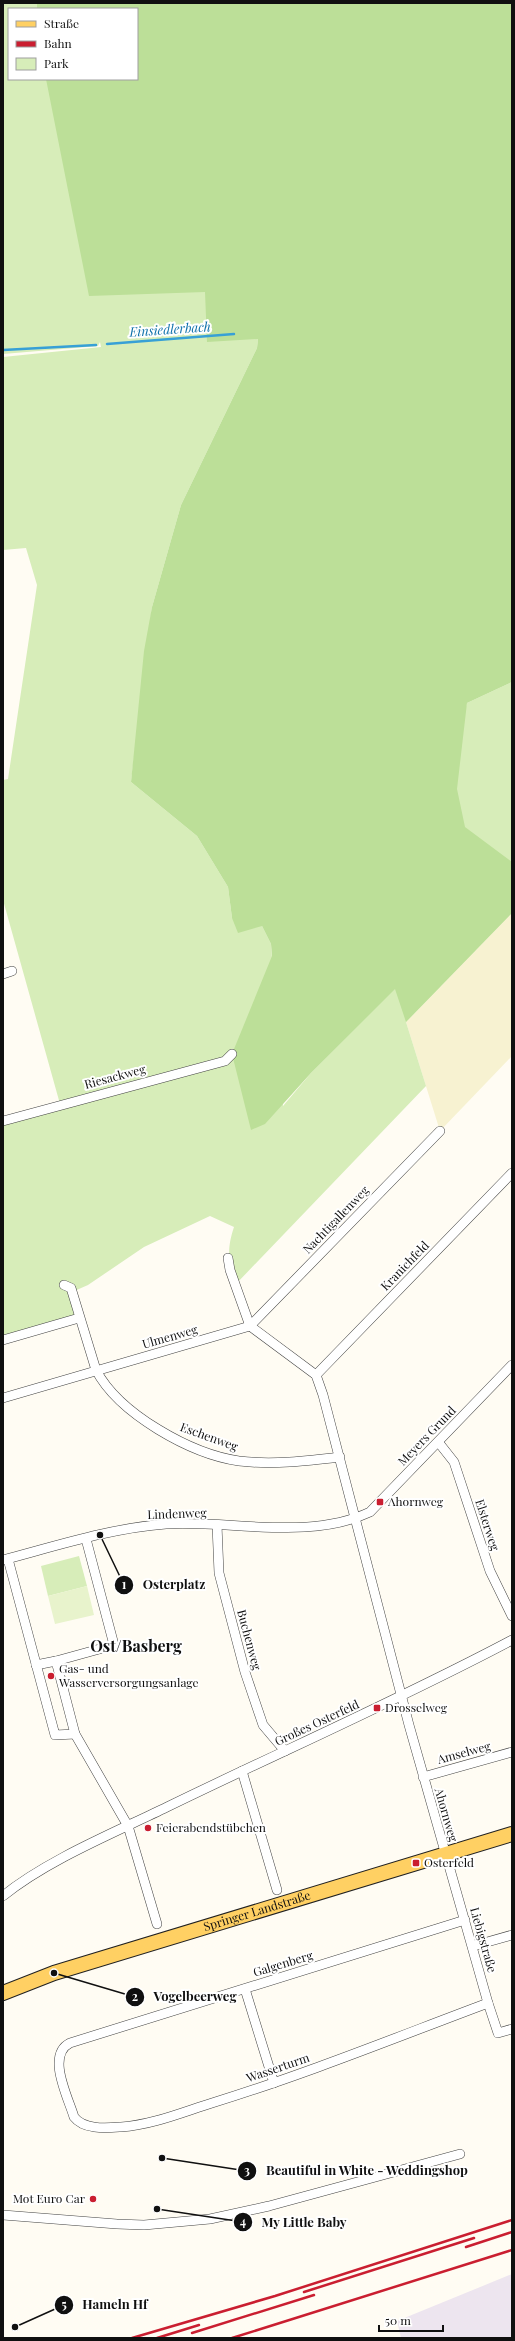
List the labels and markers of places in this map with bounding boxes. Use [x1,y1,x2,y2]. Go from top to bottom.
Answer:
place label: Ahornweg [387,1493,444,1509]
marker: Ahornweg [375,1497,385,1507]
callout: Osterplatz [114,1572,213,1597]
place label: Gas- und Wasserversorgungsanlage [58,1660,199,1690]
marker: Gas- und Wasserversorgungsanlage [46,1671,56,1681]
place label: Drosselweg [385,1699,448,1715]
marker: Drosselweg [372,1703,382,1713]
place label: Feierabendstübchen [156,1819,266,1835]
marker: Feierabendstübchen [143,1823,153,1833]
place label: Osterfeld [424,1854,474,1870]
marker: Osterfeld [411,1858,421,1868]
callout: Vogelbeerweg [125,1984,245,2009]
callout: Beautiful in White - Weddingshop [237,2158,476,2183]
place label: Mot Euro Car [13,2190,86,2206]
marker: Mot Euro Car [88,2194,98,2204]
callout: My Little Baby [233,2210,355,2235]
callout: Hameln Hf [54,2292,156,2317]

